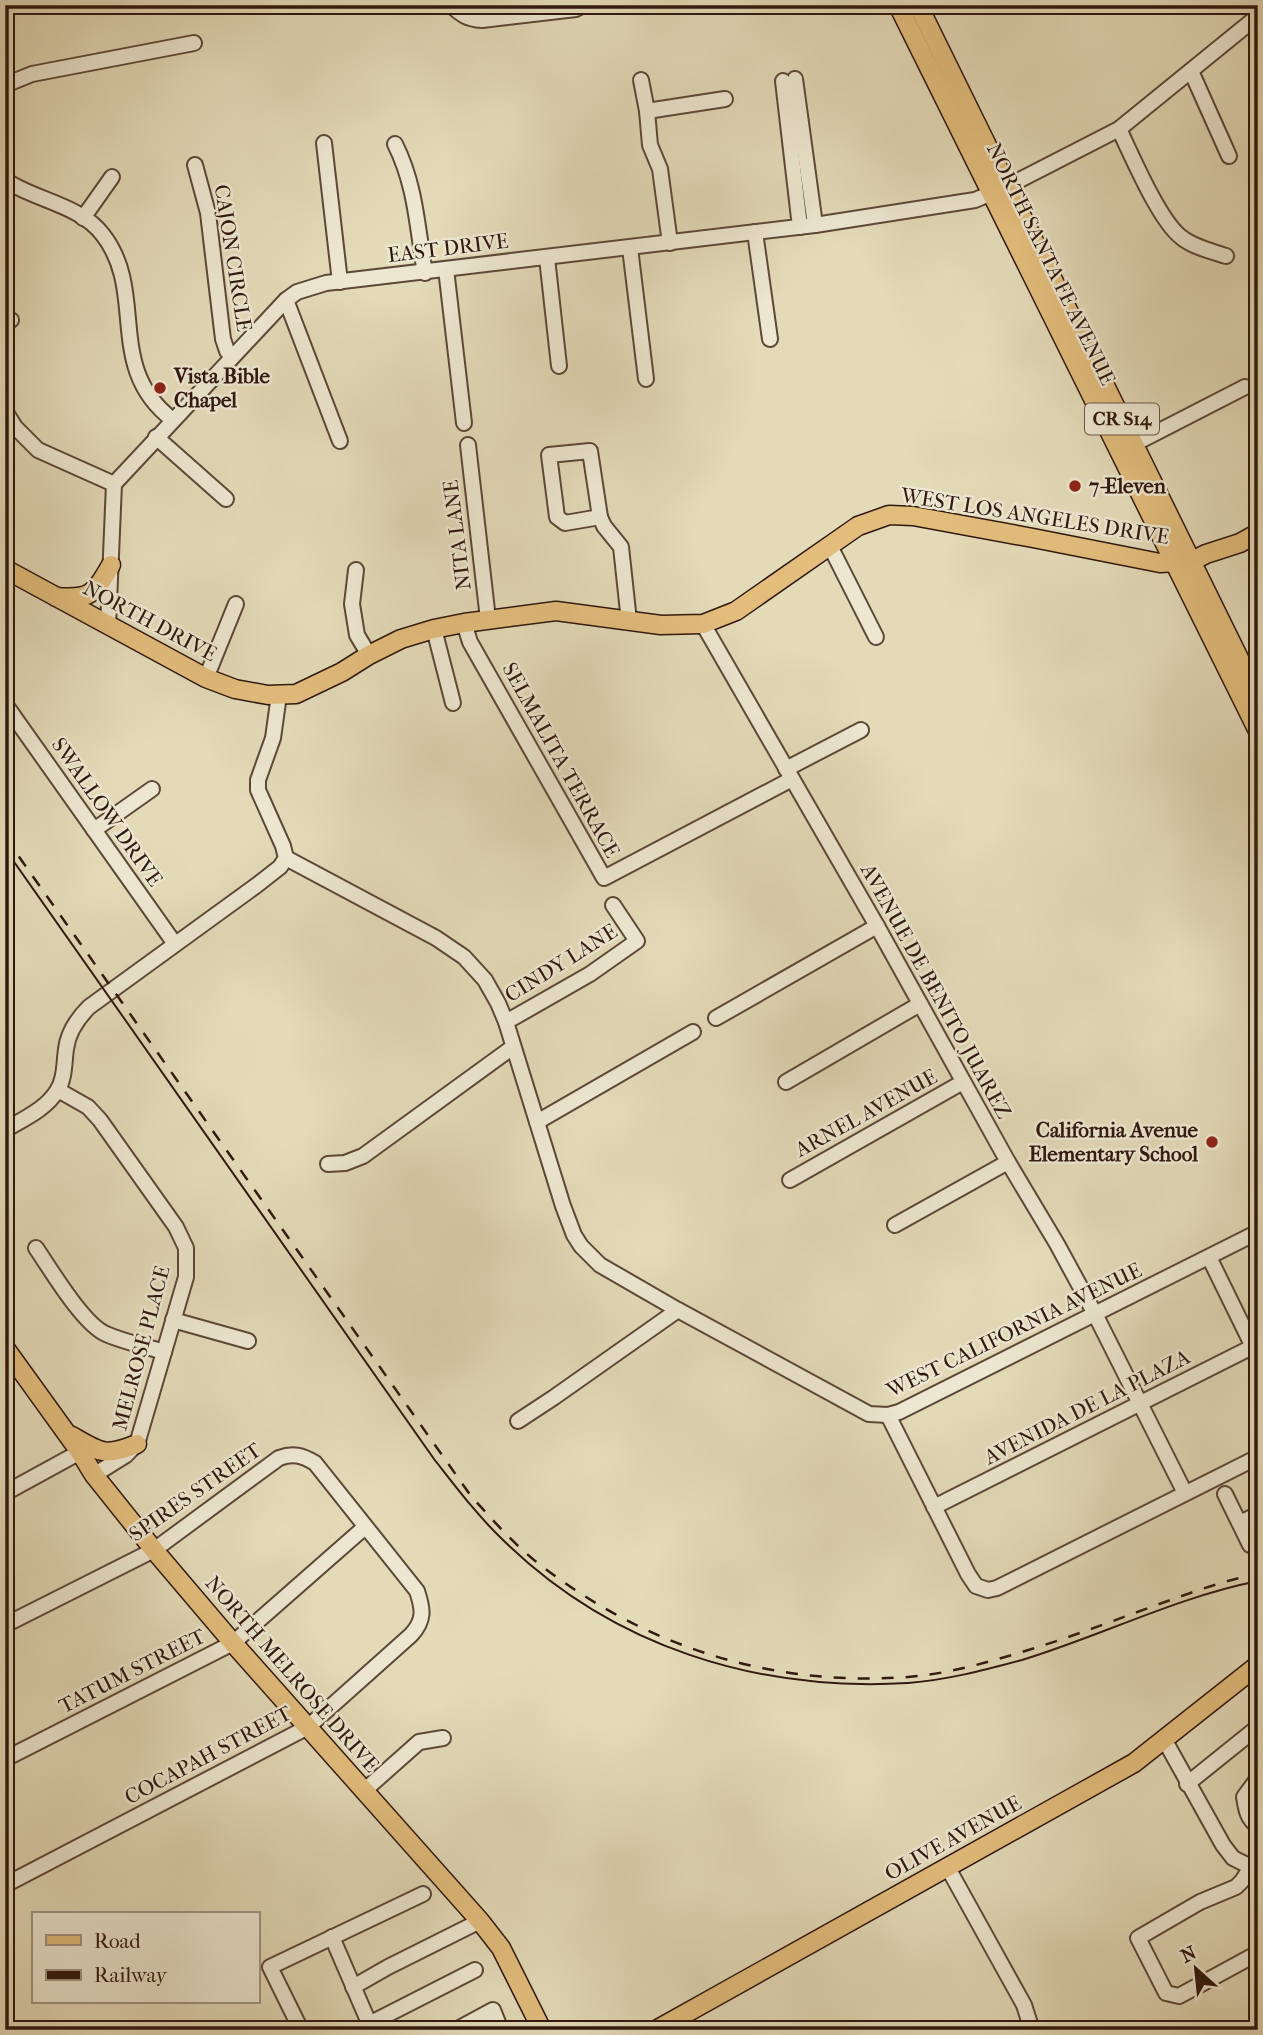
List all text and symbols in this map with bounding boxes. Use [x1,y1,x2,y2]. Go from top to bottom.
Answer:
street label: NORTH SANTA FE AVENUE [982,139,1120,389]
street label: CAJON CIRCLE [210,183,256,333]
street label: EAST DRIVE [386,229,510,267]
place label: Vista Bible Chapel [173,364,270,412]
marker: Vista Bible Chapel [152,380,168,396]
road number: CR S14 [1085,404,1159,434]
place label: 7-Eleven [1088,474,1167,498]
street label: NITA LANE [438,478,476,592]
marker: 7-Eleven [1067,478,1083,494]
street label: WEST LOS ANGELES DRIVE [898,483,1171,549]
street label: NORTH DRIVE [79,576,221,666]
street label: SELMALITA TERRACE [497,658,625,862]
street label: SWALLOW DRIVE [47,733,167,891]
street label: AVENUE DE BENITO JUAREZ [855,859,1016,1122]
street label: CINDY LANE [500,919,622,1007]
street label: ARNEL AVENUE [790,1064,941,1162]
place label: California Avenue Elementary School [1029,1118,1199,1166]
marker: California Avenue Elementary School [1204,1134,1220,1150]
street label: WEST CALIFORNIA AVENUE [882,1258,1146,1403]
street label: MELROSE PLACE [107,1263,175,1433]
street label: AVENIDA DE LA PLAZA [979,1344,1194,1470]
street label: SPIRES STREET [125,1437,266,1546]
street label: NORTH MELROSE DRIVE [200,1571,384,1777]
street label: TATUM STREET [55,1623,210,1718]
street label: COCAPAH STREET [121,1701,296,1809]
street label: OLIVE AVENUE [881,1791,1026,1885]
legend [32,1912,259,2004]
text: Road [94,1929,141,1953]
north arrow [1162,1934,1232,2004]
text: N [1177,1941,1201,1968]
text: Railway [94,1963,168,1987]

